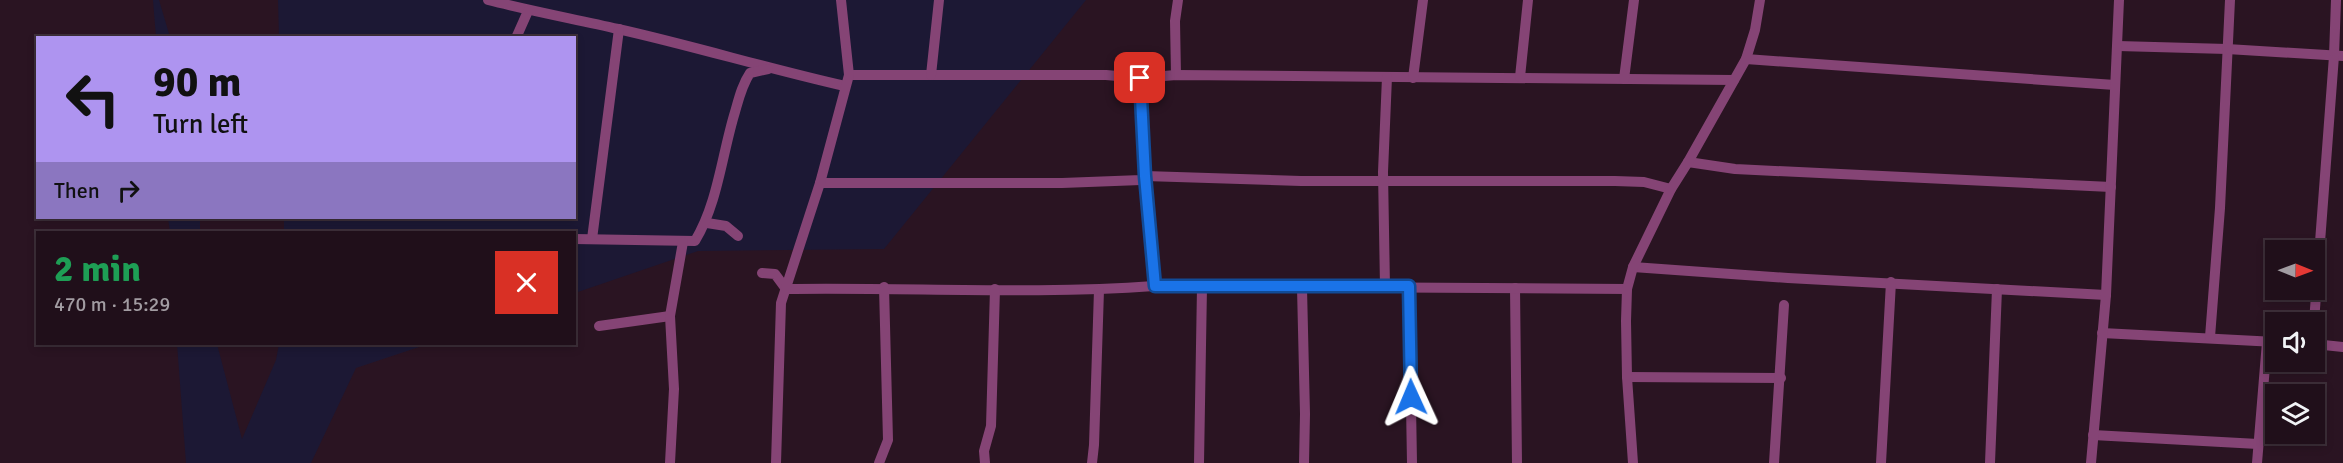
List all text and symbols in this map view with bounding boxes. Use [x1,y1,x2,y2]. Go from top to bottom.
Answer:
pin [1114,52,1165,103]
text: 90 m [153,57,242,108]
icon: left [54,60,132,138]
icon: arrive [1123,61,1156,94]
text: Turn left [153,108,248,141]
icon: right [112,174,145,207]
text: Then [54,177,100,204]
north arrow [2265,240,2325,300]
map controls [2265,240,2325,444]
text: 2 min [54,247,141,292]
button: close [495,251,558,314]
text: 470 m · 15:29 [54,292,170,317]
button: sound [2265,312,2325,372]
position arrow [1379,365,1443,429]
button: layers [2265,384,2325,444]

